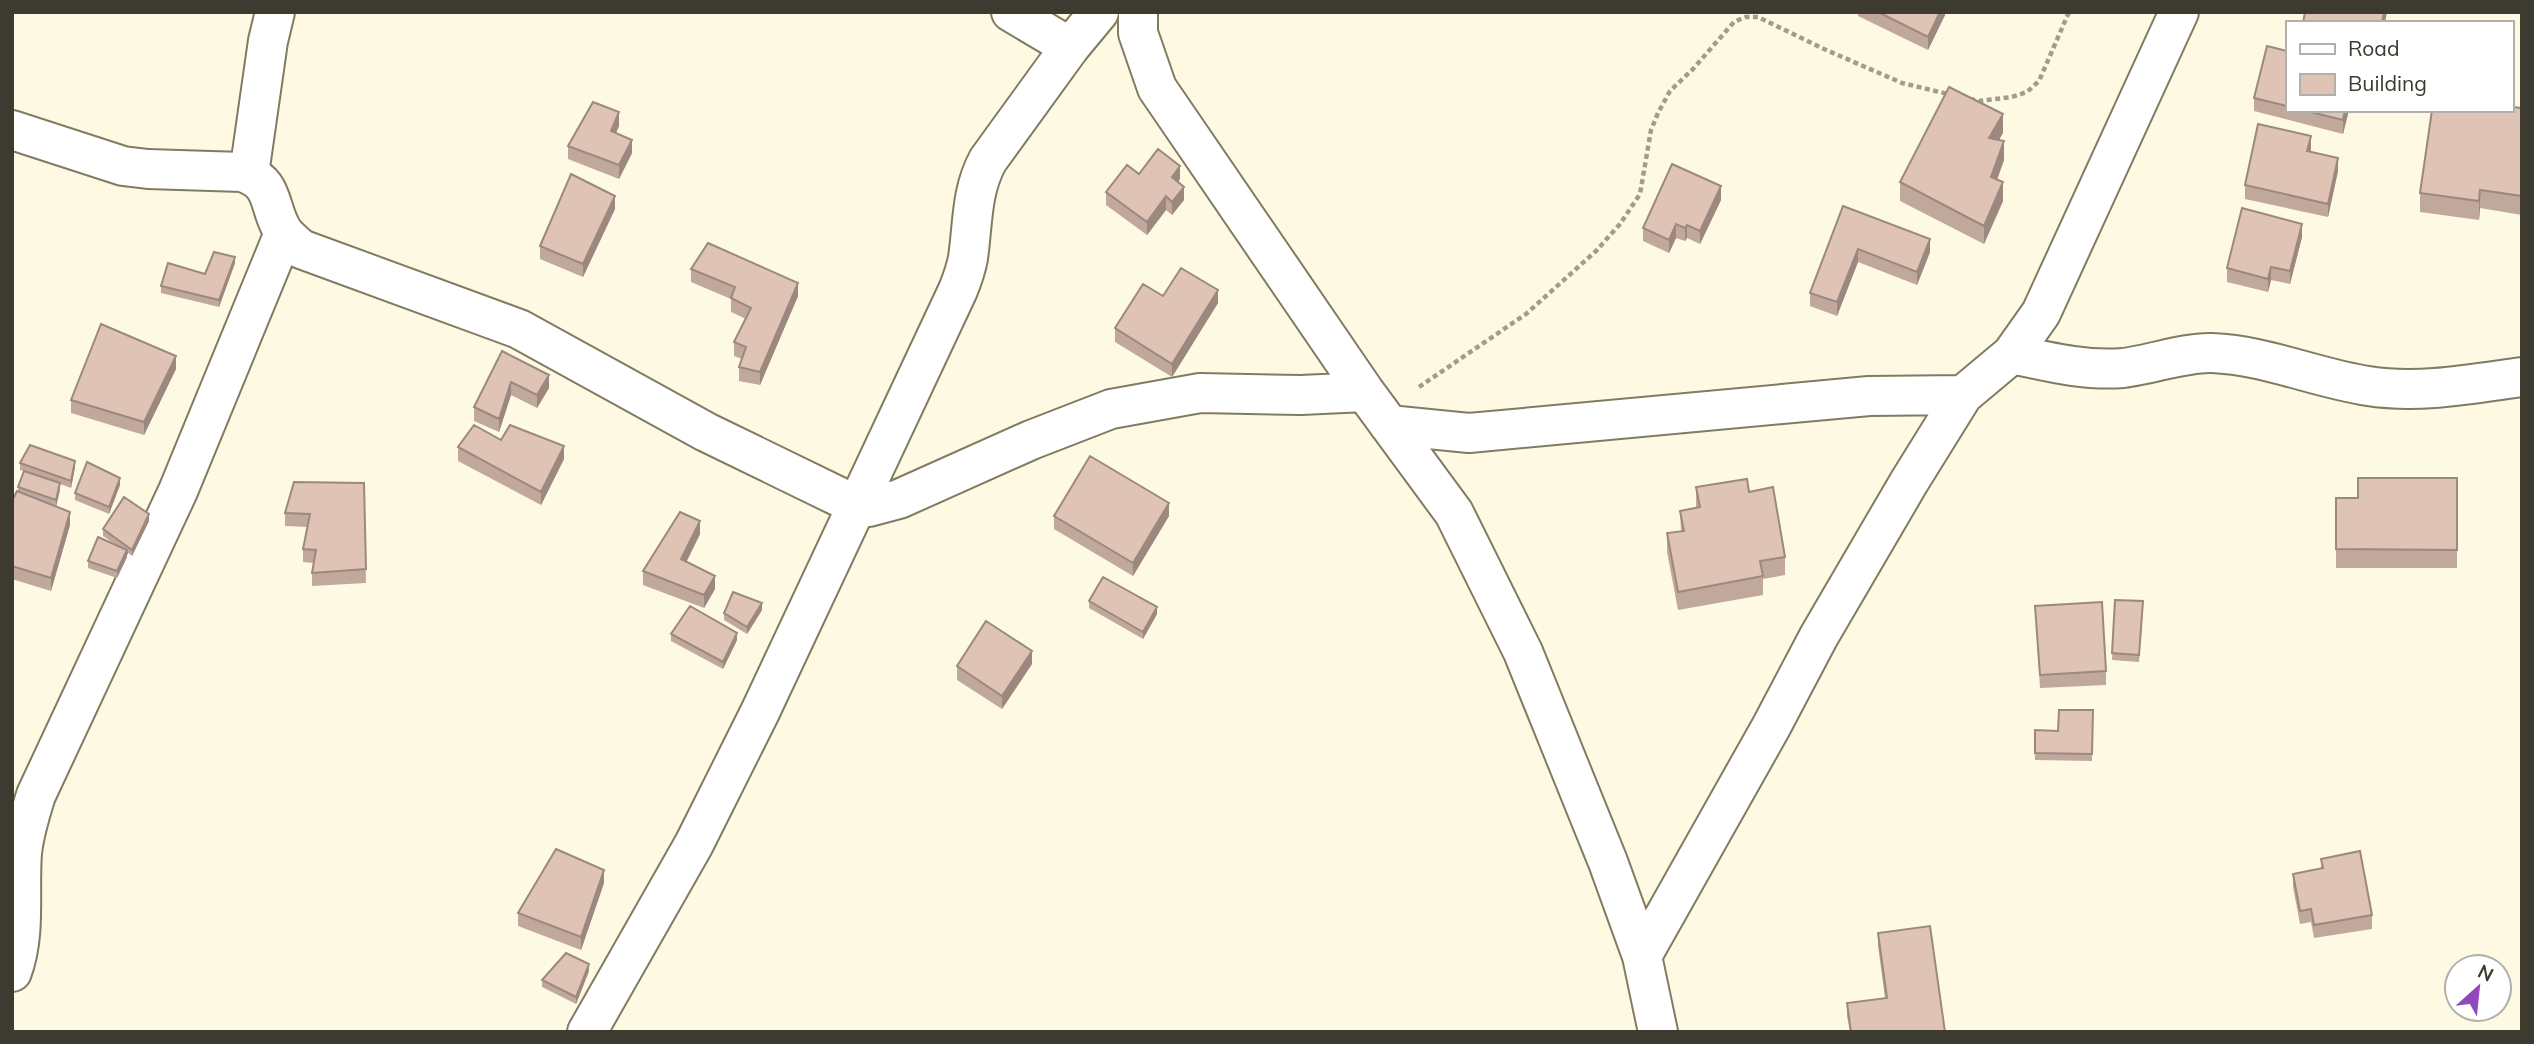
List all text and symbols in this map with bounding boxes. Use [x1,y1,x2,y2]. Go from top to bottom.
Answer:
legend [2286,21,2513,112]
text: Road [2348,35,2399,61]
text: Building [2348,70,2427,96]
north arrow [2443,953,2513,1023]
text: N [2474,959,2498,987]

